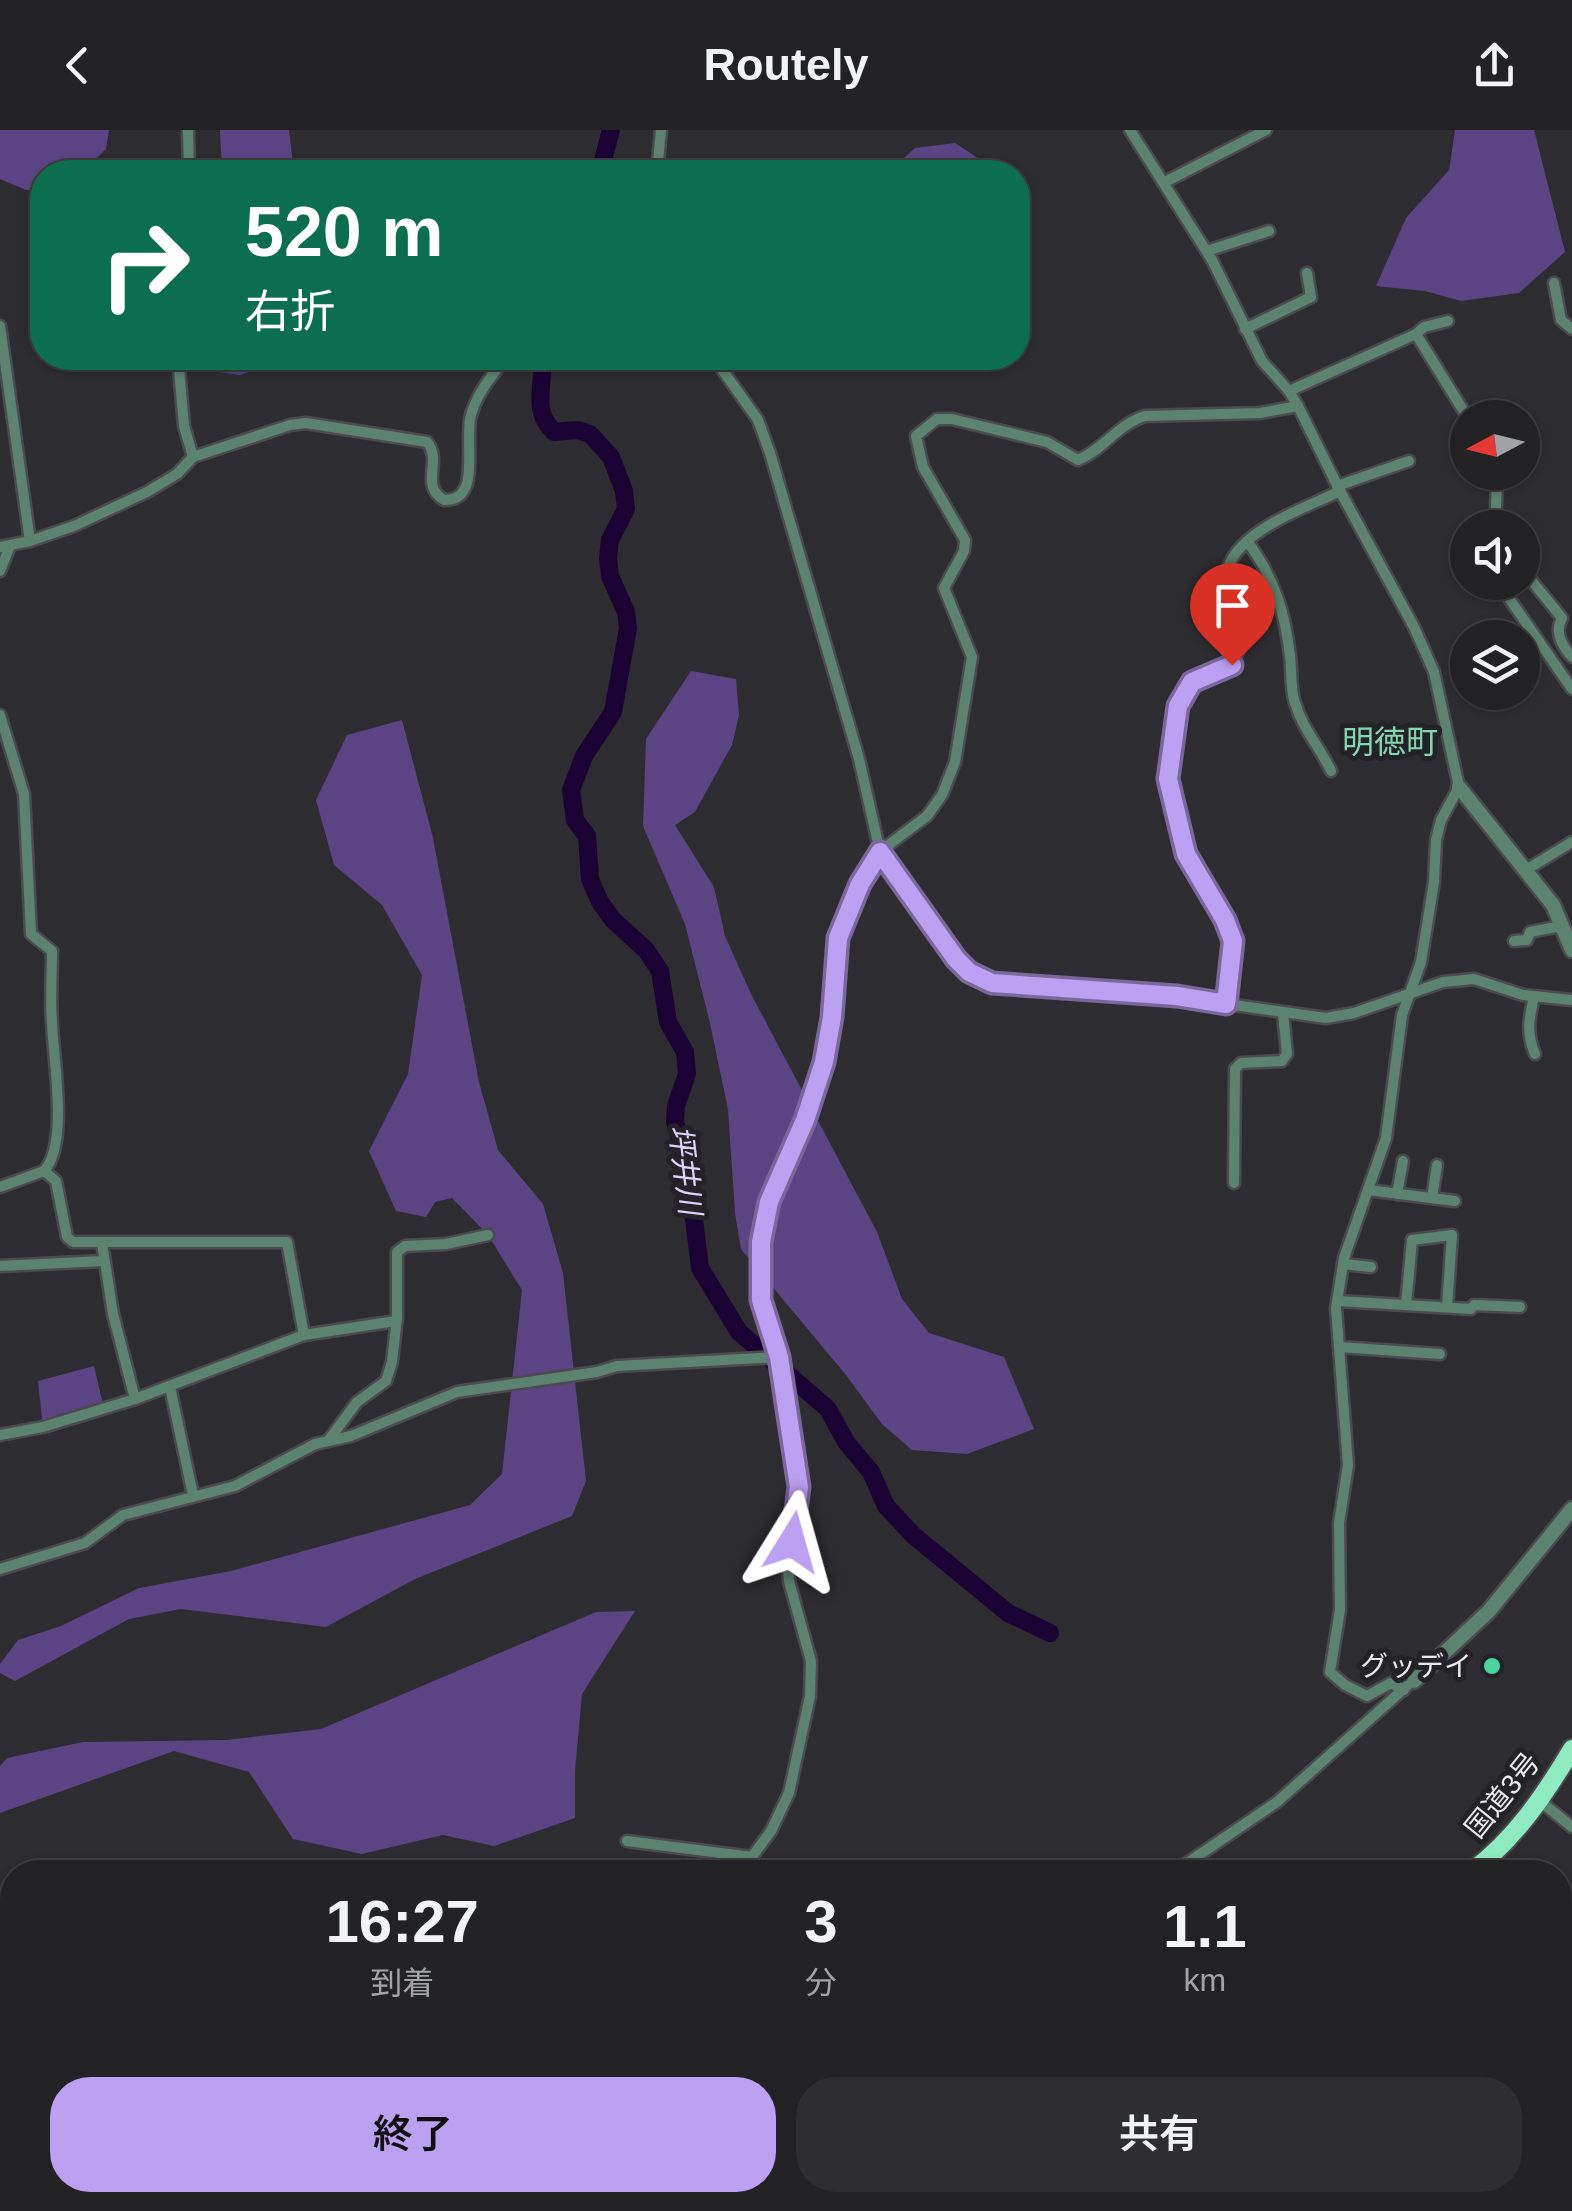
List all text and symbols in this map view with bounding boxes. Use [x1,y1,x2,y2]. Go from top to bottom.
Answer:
icon: back [50,38,105,93]
icon: share [1467,38,1522,93]
text: Routely [703,39,869,90]
text: 520 m [245,193,443,271]
icon: right [80,200,210,330]
text: 右折 [245,286,335,337]
north arrow [1450,400,1540,490]
map controls [1450,400,1540,710]
button: sound [1450,510,1540,600]
pin [1190,563,1275,666]
icon: arrive [1205,578,1260,633]
button: layers [1450,620,1540,710]
district label: 明徳町 [1342,724,1438,760]
water label: 坪井川 [664,1123,708,1220]
position arrow [740,1490,844,1594]
place label: グッデイ [1360,1651,1472,1682]
marker: グッデイ [1481,1655,1503,1677]
street label: 国道3号 [1459,1747,1546,1844]
text: 16:27 [325,1888,479,1955]
text: 3 [804,1888,838,1955]
text: 1.1 [1163,1893,1247,1960]
text: km [1183,1962,1226,1998]
text: 到着 [370,1965,434,2001]
text: 分 [805,1965,837,2001]
button: 終了 [50,2077,776,2192]
button: 共有 [796,2077,1522,2192]

